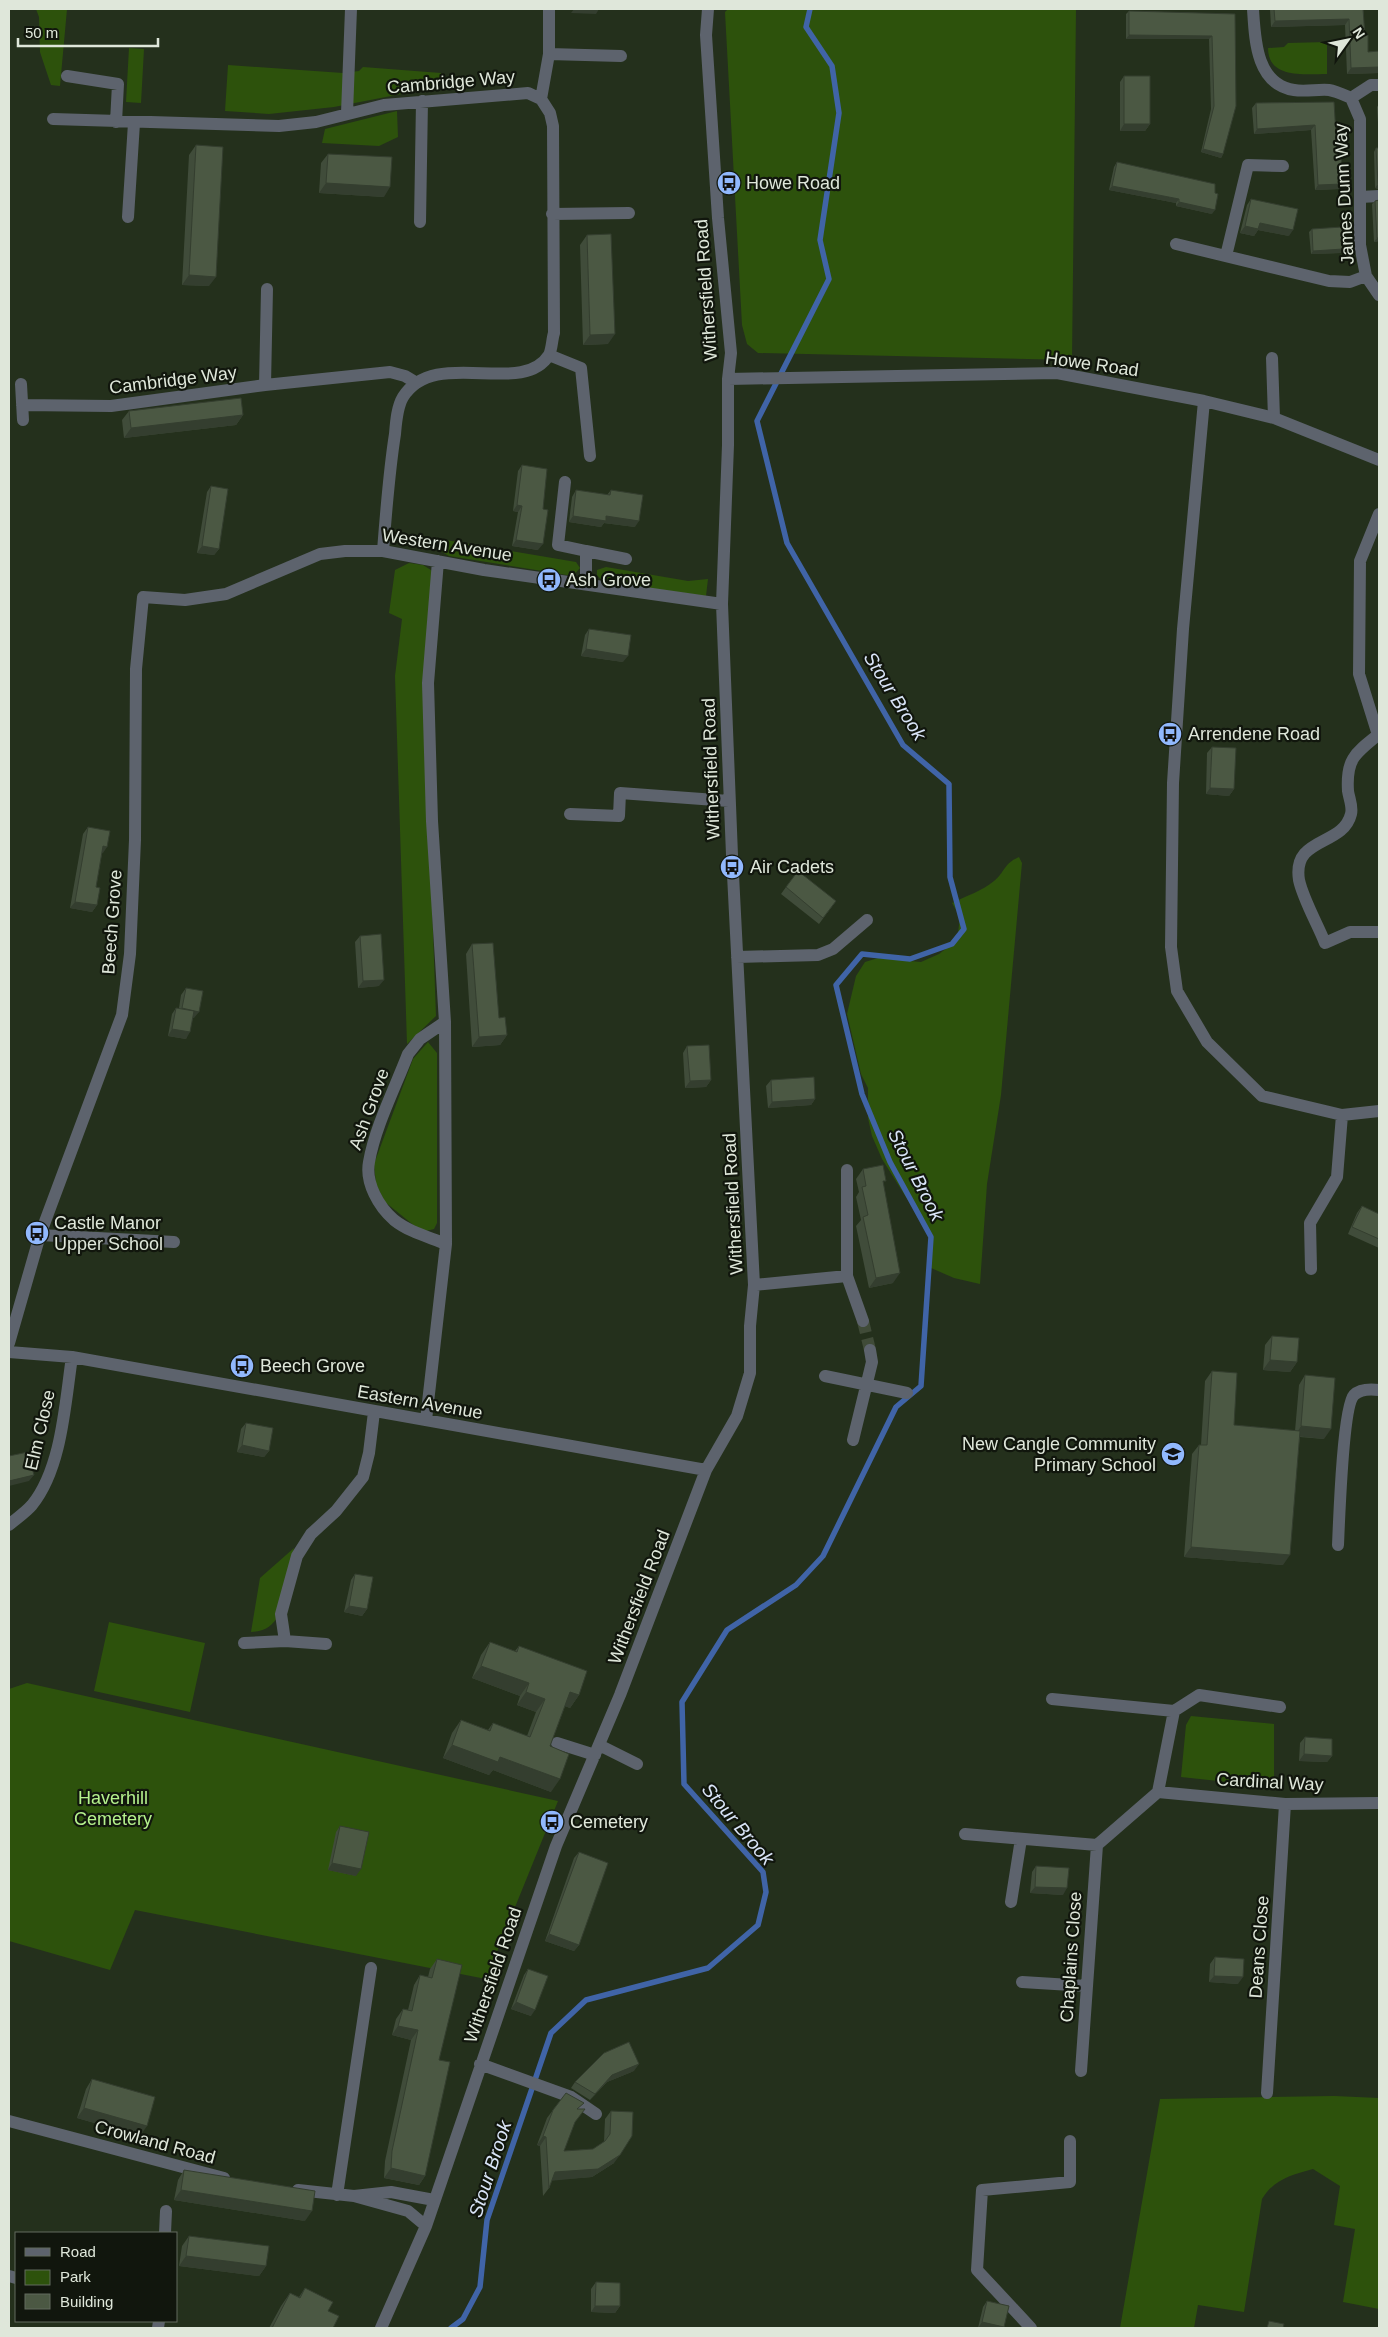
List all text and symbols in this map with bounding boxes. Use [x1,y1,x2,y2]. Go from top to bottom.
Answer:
scale bar [18,15,158,47]
north arrow [1323,15,1373,65]
text: 50 m [25,24,58,41]
text: N [1349,24,1368,42]
street label: Cambridge Way [386,66,516,98]
street label: James Dunn Way [1330,123,1358,265]
bus stop icon: Howe Road [716,170,742,196]
place label: Howe Road [746,173,840,193]
street label: Withersfield Road [691,218,721,362]
street label: Howe Road [1044,348,1140,380]
street label: Cambridge Way [108,362,238,398]
street label: Western Avenue [381,525,513,565]
bus stop icon: Ash Grove [536,567,562,593]
place label: Ash Grove [566,570,651,590]
water label: Stour Brook [860,648,931,745]
street label: Withersfield Road [699,698,723,840]
bus stop icon: Arrendene Road [1157,721,1183,747]
place label: Arrendene Road [1188,724,1320,744]
bus stop icon: Air Cadets [719,854,745,880]
place label: Air Cadets [750,857,834,877]
street label: Beech Grove [98,869,126,975]
street label: Ash Grove [345,1066,393,1152]
water label: Stour Brook [884,1126,949,1226]
street label: Withersfield Road [719,1133,747,1275]
place label: Castle Manor Upper School [54,1213,163,1254]
bus stop icon: Castle Manor Upper School [24,1220,50,1246]
bus stop icon: Beech Grove [229,1353,255,1379]
place label: Beech Grove [260,1356,365,1376]
street label: Eastern Avenue [356,1381,484,1423]
street label: Elm Close [21,1388,59,1472]
place label: New Cangle Community Primary School [962,1434,1156,1475]
school or university icon: New Cangle Community Primary School [1160,1441,1186,1467]
street label: Withersfield Road [604,1527,674,1667]
street label: Cardinal Way [1216,1769,1324,1795]
water label: Stour Brook [698,1779,779,1870]
park label: Haverhill Cemetery [74,1788,152,1829]
bus stop icon: Cemetery [539,1809,565,1835]
place label: Cemetery [570,1812,648,1832]
street label: Chaplains Close [1056,1891,1086,2023]
street label: Deans Close [1245,1895,1273,1999]
street label: Withersfield Road [460,1905,526,2045]
street label: Crowland Road [92,2116,218,2168]
water label: Stour Brook [465,2117,516,2220]
legend [15,2232,178,2322]
text: Road [60,2243,96,2260]
text: Park [60,2268,91,2285]
text: Building [60,2293,113,2310]

